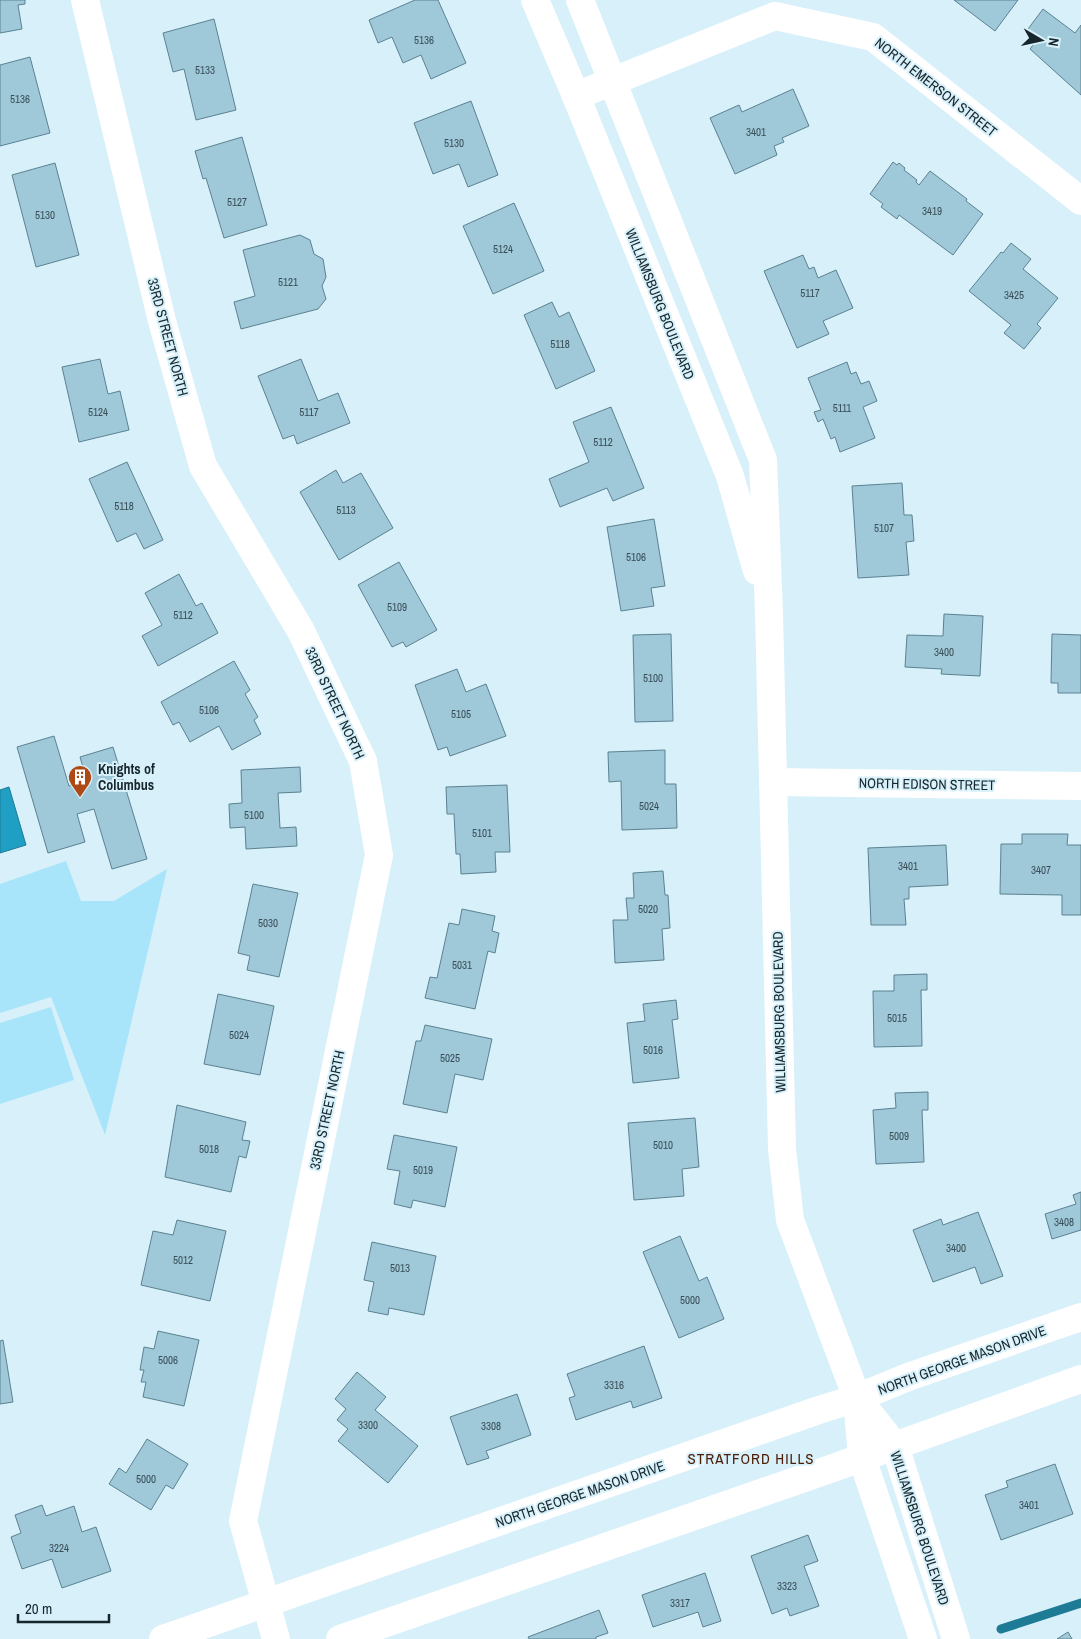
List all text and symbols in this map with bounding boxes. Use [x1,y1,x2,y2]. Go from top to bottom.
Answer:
north arrow [1016,15,1066,65]
house number: 5136 [414,33,434,47]
street label: NORTH EMERSON STREET [871,34,1001,140]
text: N [1044,37,1063,48]
house number: 5133 [195,63,215,77]
house number: 5136 [10,92,30,106]
house number: 3401 [746,125,766,139]
house number: 5130 [444,136,464,150]
house number: 5127 [227,195,247,209]
house number: 3419 [922,204,942,218]
house number: 5130 [35,208,55,222]
street label: WILLIAMSBURG BOULEVARD [621,226,699,382]
house number: 5124 [493,242,513,256]
house number: 5121 [278,275,298,289]
street label: 33RD STREET NORTH [144,276,192,398]
house number: 5117 [800,286,820,300]
house number: 3425 [1004,288,1024,302]
house number: 5118 [550,337,570,351]
house number: 5111 [833,401,851,415]
house number: 5124 [88,405,108,419]
house number: 5117 [299,405,319,419]
house number: 5112 [593,435,613,449]
house number: 5118 [114,499,134,513]
house number: 5113 [336,503,356,517]
house number: 5107 [874,521,894,535]
house number: 5106 [626,550,646,564]
house number: 5109 [387,600,407,614]
house number: 5112 [173,608,193,622]
street label: 33RD STREET NORTH [301,644,369,762]
house number: 3400 [934,645,954,659]
house number: 5100 [643,671,663,685]
house number: 5106 [199,703,219,717]
house number: 5105 [451,707,471,721]
place label: Knights of Columbus [98,760,155,794]
building icon: Knights of Columbus [67,764,93,798]
street label: NORTH EDISON STREET [859,774,995,794]
house number: 5024 [639,799,659,813]
house number: 5100 [244,808,264,822]
house number: 5101 [472,826,492,840]
house number: 3401 [898,859,918,873]
house number: 3407 [1031,863,1051,877]
house number: 5020 [638,902,658,916]
house number: 5030 [258,916,278,930]
street label: WILLIAMSBURG BOULEVARD [769,931,789,1093]
house number: 5031 [452,958,472,972]
house number: 5015 [887,1011,907,1025]
house number: 5024 [229,1028,249,1042]
house number: 5016 [643,1043,663,1057]
street label: 33RD STREET NORTH [306,1049,348,1171]
house number: 5025 [440,1051,460,1065]
house number: 5009 [889,1129,909,1143]
house number: 5010 [653,1138,673,1152]
house number: 5018 [199,1142,219,1156]
house number: 5019 [413,1163,433,1177]
house number: 3408 [1054,1215,1074,1229]
house number: 3400 [946,1241,966,1255]
house number: 5012 [173,1253,193,1267]
house number: 5013 [390,1261,410,1275]
house number: 5000 [680,1293,700,1307]
street label: NORTH GEORGE MASON DRIVE [875,1321,1049,1399]
house number: 5006 [158,1353,178,1367]
house number: 3316 [604,1378,624,1392]
house number: 3300 [358,1418,378,1432]
house number: 3308 [481,1419,501,1433]
district label: STRATFORD HILLS [688,1448,814,1469]
street label: WILLIAMSBURG BOULEVARD [887,1449,953,1607]
street label: NORTH GEORGE MASON DRIVE [493,1457,667,1531]
house number: 5000 [136,1472,156,1486]
house number: 3401 [1019,1498,1039,1512]
house number: 3224 [49,1541,69,1555]
house number: 3323 [777,1579,797,1593]
scale bar [18,1592,109,1624]
house number: 3317 [670,1596,690,1610]
text: 20 m [25,1598,52,1619]

